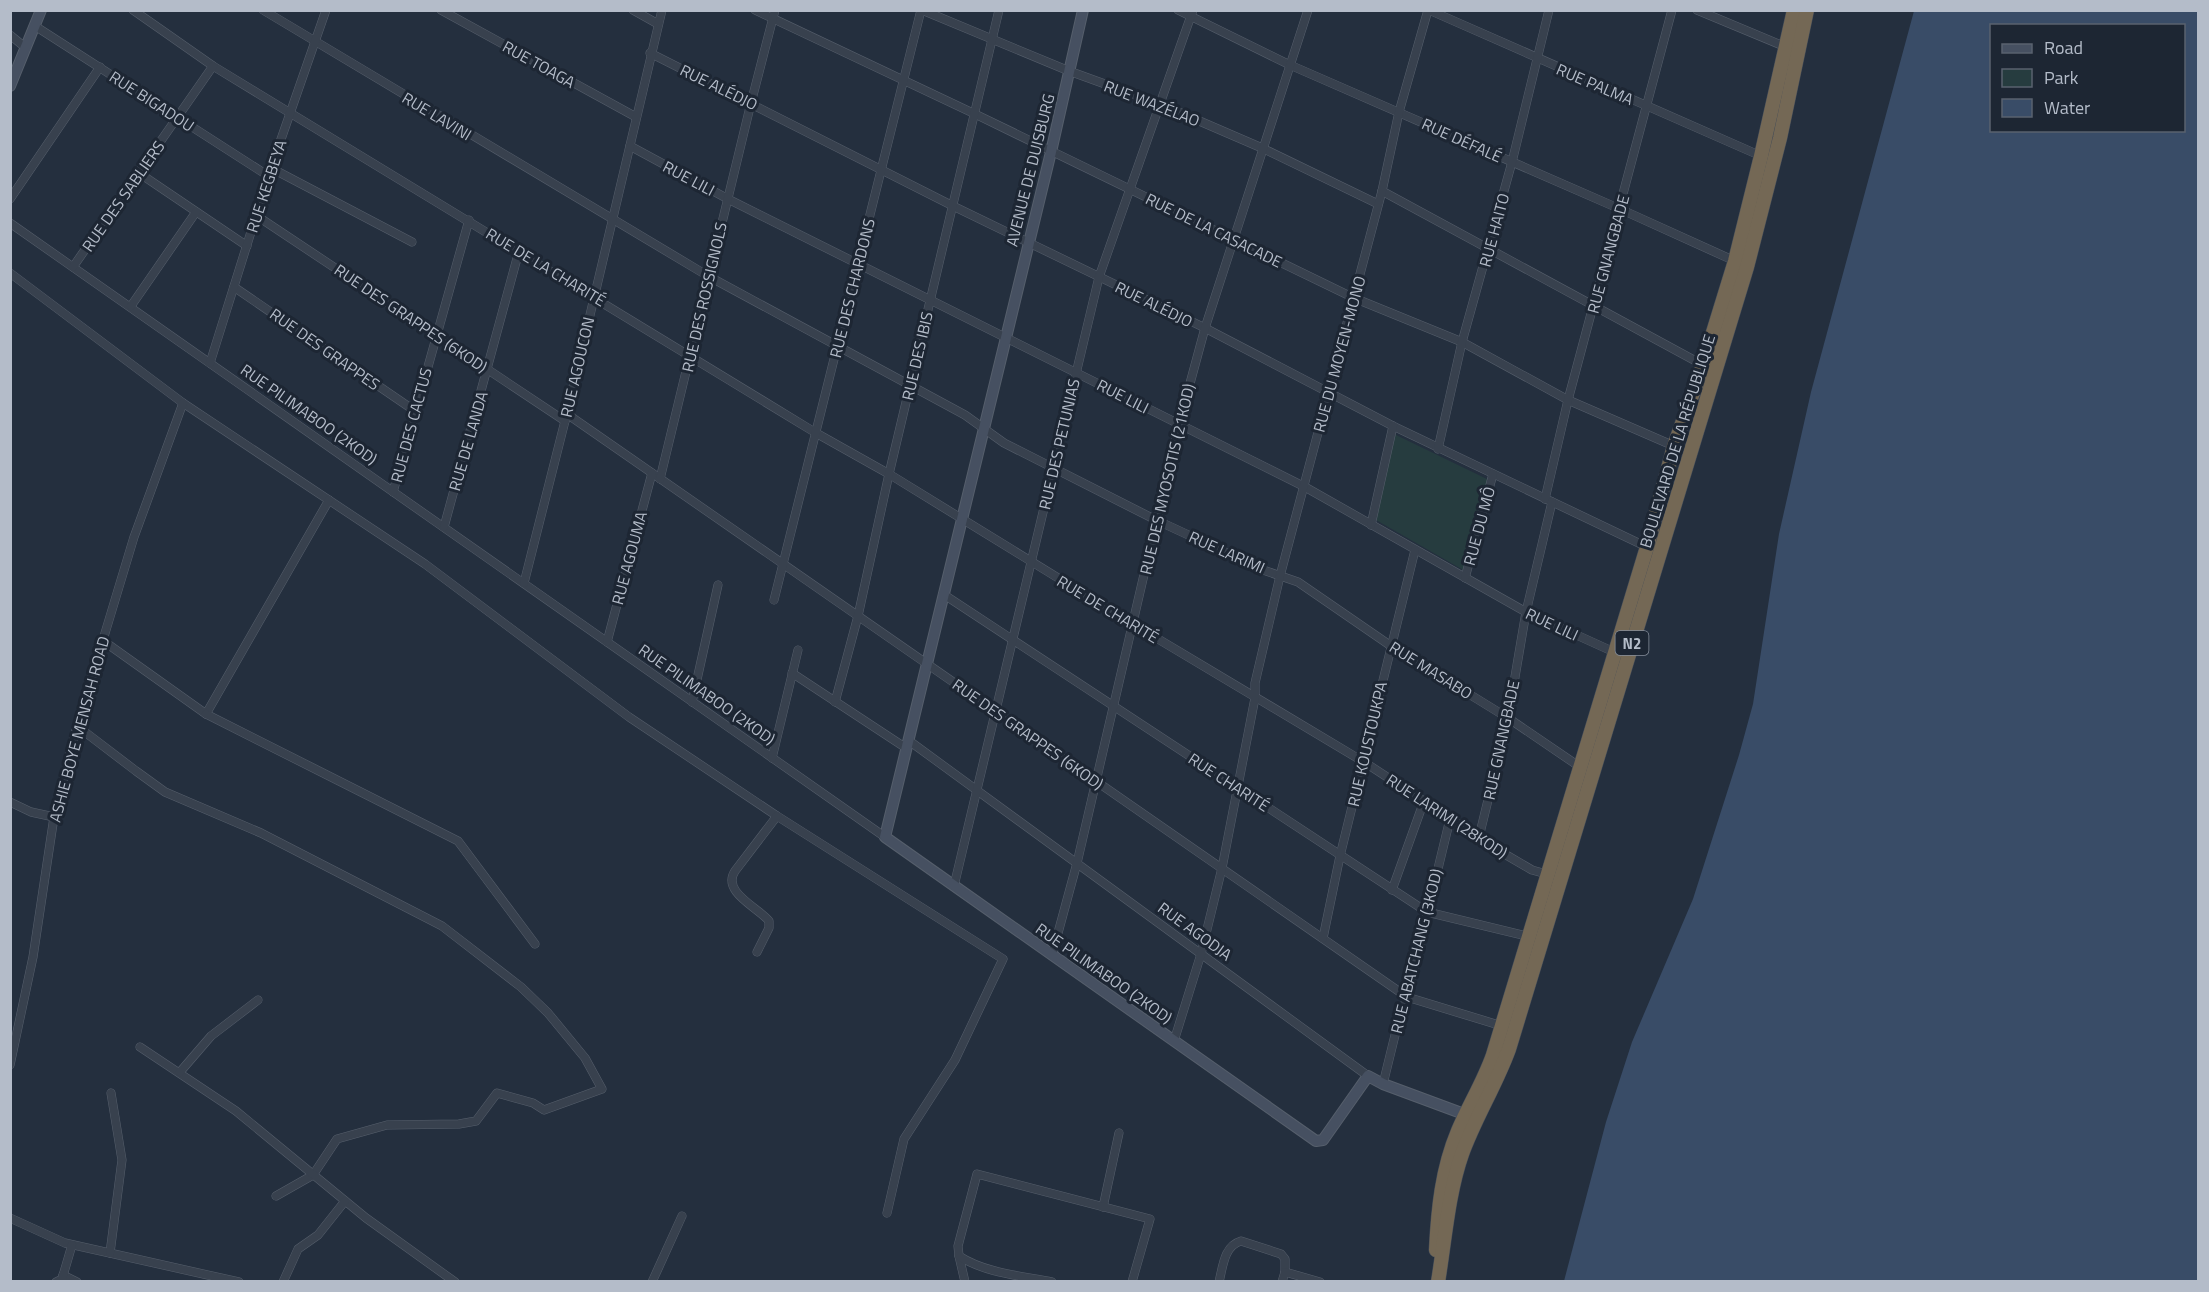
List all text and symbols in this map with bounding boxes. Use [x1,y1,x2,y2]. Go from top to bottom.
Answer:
legend [1990,24,2185,132]
street label: RUE TOAGA [498,34,580,94]
text: Road [2044,34,2083,61]
street label: RUE PALMA [1553,57,1638,111]
street label: RUE ALÉDJO [676,58,762,116]
text: Park [2044,64,2079,91]
street label: RUE BIGADOU [105,65,199,137]
street label: RUE WAZÉLAO [1101,74,1203,132]
street label: RUE LAVINI [398,86,476,146]
street label: AVENUE DE DUISBURG [999,91,1061,249]
text: Water [2044,94,2090,121]
street label: RUE DÉFALÉ [1418,112,1506,168]
street label: RUE DES SABLIERS [76,136,170,256]
street label: RUE KEGBEYA [240,136,292,236]
street label: RUE LILI [659,154,719,202]
street label: RUE DE LA CASACADE [1142,186,1286,274]
street label: RUE HAITO [1473,190,1515,270]
street label: RUE GNANGBADE [1581,192,1635,316]
street label: RUE DES CHARDONS [823,216,881,360]
street label: RUE DES ROSSIGNOLS [675,220,733,374]
street label: RUE DE LA CHARITÉ [482,222,611,312]
street label: RUE DES GRAPPES (6KOD) [330,258,492,378]
street label: RUE DU MOYEN-MONO [1307,273,1371,435]
street label: RUE ALÉDJO [1111,275,1197,333]
street label: RUE DES GRAPPES [265,302,385,396]
street label: RUE DES IBIS [895,309,939,403]
street label: RUE AGOUCON [554,314,600,420]
street label: BOULEVARD DE LA RÉPUBLIQUE [1633,331,1721,551]
street label: RUE PILIMABOO (2KOD) [236,358,382,470]
street label: RUE DES CACTUS [384,365,438,485]
street label: RUE LILI [1093,373,1153,419]
street label: RUE DES PETUNIAS [1032,376,1086,512]
street label: RUE DES MYOSOTIS (21KOD) [1133,381,1201,577]
street label: RUE DE LANDA [442,388,494,494]
street label: RUE DU MÔ [1457,484,1501,568]
street label: RUE AGOUMA [605,508,653,607]
street label: RUE LARIMI [1185,525,1269,579]
street label: RUE DE CHARITÉ [1052,569,1164,649]
street label: RUE LILI [1522,601,1582,647]
road number: N2 [1616,631,1648,655]
street label: ASHIE BOYE MENSAH ROAD [43,633,115,825]
street label: RUE MASABO [1385,635,1477,705]
street label: RUE PILIMABOO (2KOD) [634,638,780,750]
street label: RUE DES GRAPPES (6KOD) [947,673,1109,795]
street label: RUE GNANGBADE [1477,678,1525,802]
street label: RUE KOUSTOUKPA [1341,679,1393,809]
street label: RUE CHARITÉ [1184,747,1275,817]
street label: RUE LARIMI (28KOD) [1382,768,1512,864]
street label: RUE ABATCHANG (3KOD) [1384,866,1448,1036]
street label: RUE AGODJA [1153,896,1237,966]
street label: RUE PILIMABOO (2KOD) [1031,917,1177,1029]

